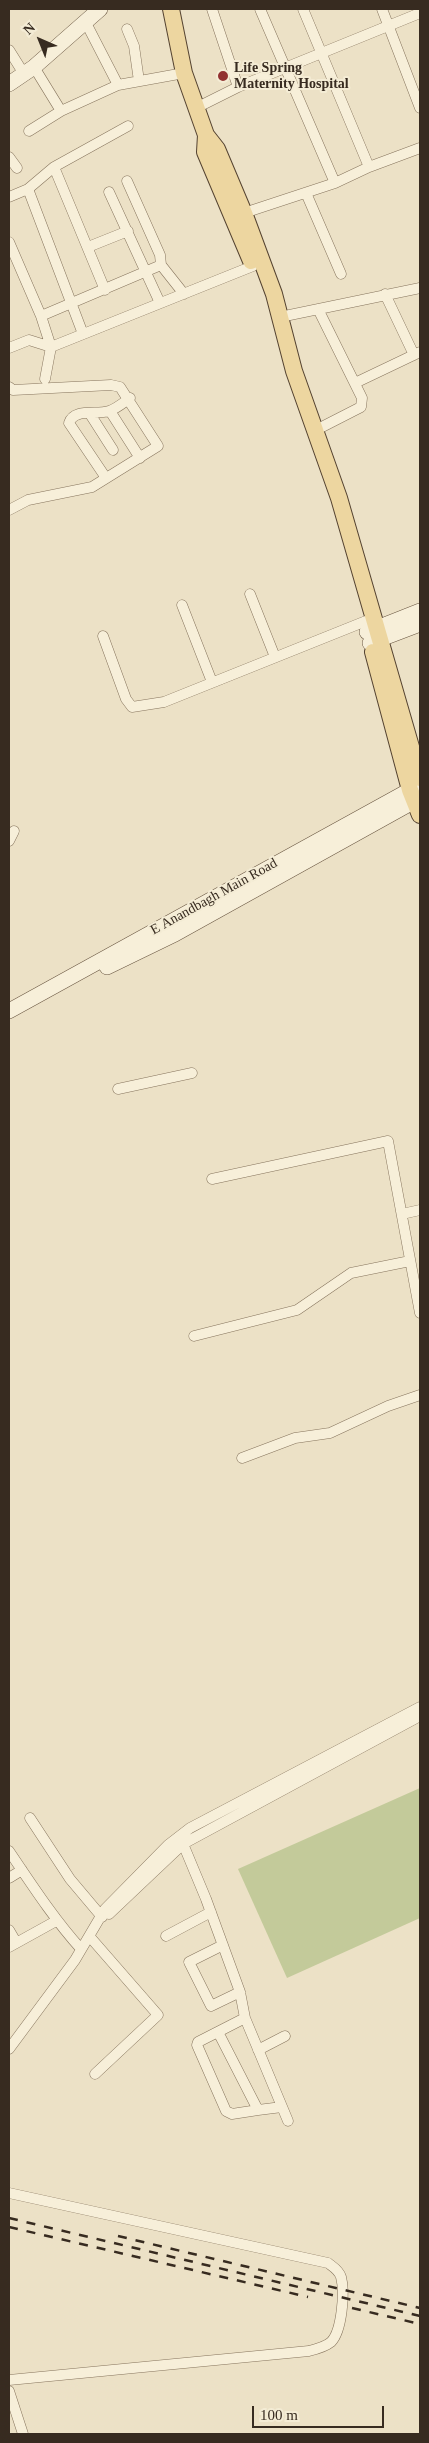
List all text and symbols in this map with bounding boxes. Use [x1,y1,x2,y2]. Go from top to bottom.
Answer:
north arrow [15,15,65,65]
text: N [20,20,38,38]
place label: Life Spring Maternity Hospital [234,60,349,92]
marker: Life Spring Maternity Hospital [216,69,230,83]
street label: E Anandbagh Main Road [148,855,280,939]
scale bar [254,2396,386,2428]
text: 100 m [260,2407,298,2423]

